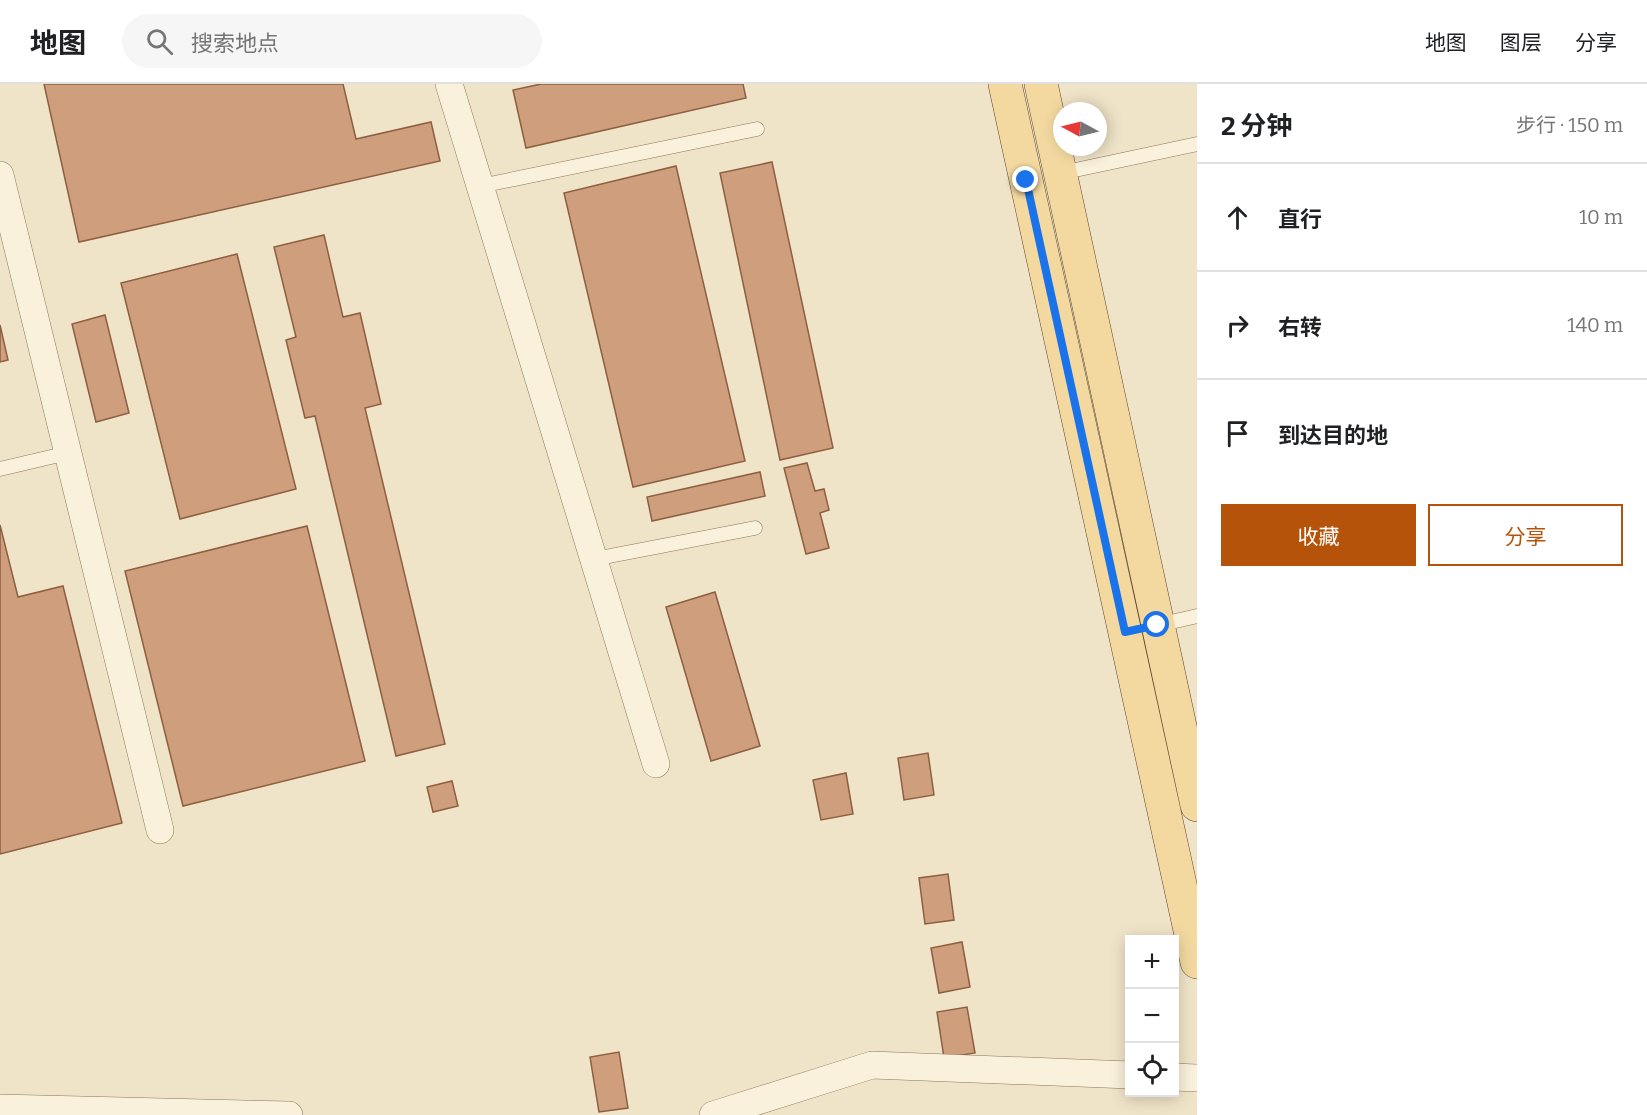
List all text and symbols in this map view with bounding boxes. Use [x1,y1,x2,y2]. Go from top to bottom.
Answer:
search box [122,14,542,68]
icon: search [143,25,176,58]
text: 地图 [30,27,86,60]
text: 搜索地点 [191,30,279,57]
text: 地图 [1425,30,1467,56]
text: 图层 [1500,30,1542,56]
text: 分享 [1575,30,1617,56]
north arrow [1053,102,1107,156]
text: 2 分钟 [1221,111,1292,142]
text: 步行 · 150 m [1516,113,1623,137]
route end [1012,166,1038,192]
icon: ahead [1221,201,1254,234]
text: 10 m [1579,205,1623,229]
text: 直行 [1278,206,1322,233]
icon: right [1221,309,1254,342]
text: 140 m [1567,313,1623,337]
text: 右转 [1278,314,1322,341]
icon: arrive [1221,417,1254,450]
text: 到达目的地 [1278,422,1388,449]
button: 收藏 [1221,504,1416,566]
button: 分享 [1428,504,1623,566]
route start [1143,611,1169,637]
map controls [1125,935,1179,1097]
button: + [1125,935,1179,989]
button: − [1125,989,1179,1043]
button: locate [1125,1043,1179,1097]

